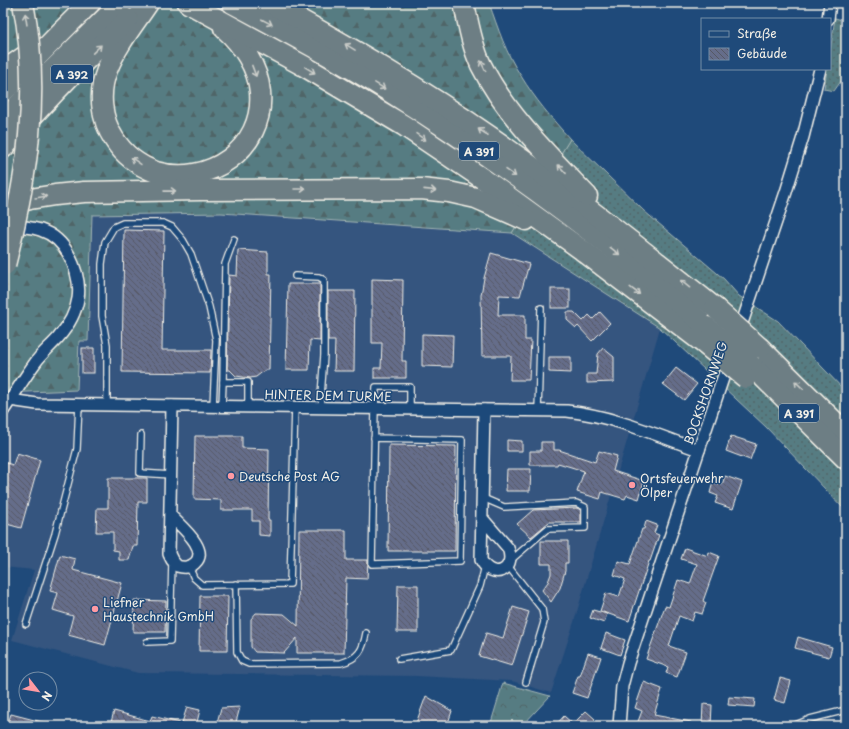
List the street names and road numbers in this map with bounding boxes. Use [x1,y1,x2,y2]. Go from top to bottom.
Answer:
road number: A 392 [51,65,93,83]
road number: A 391 [459,142,499,160]
street label: BOCKSHORNWEG [679,339,731,447]
street label: HINTER DEM TURME [264,385,392,405]
road number: A 391 [779,404,819,422]

